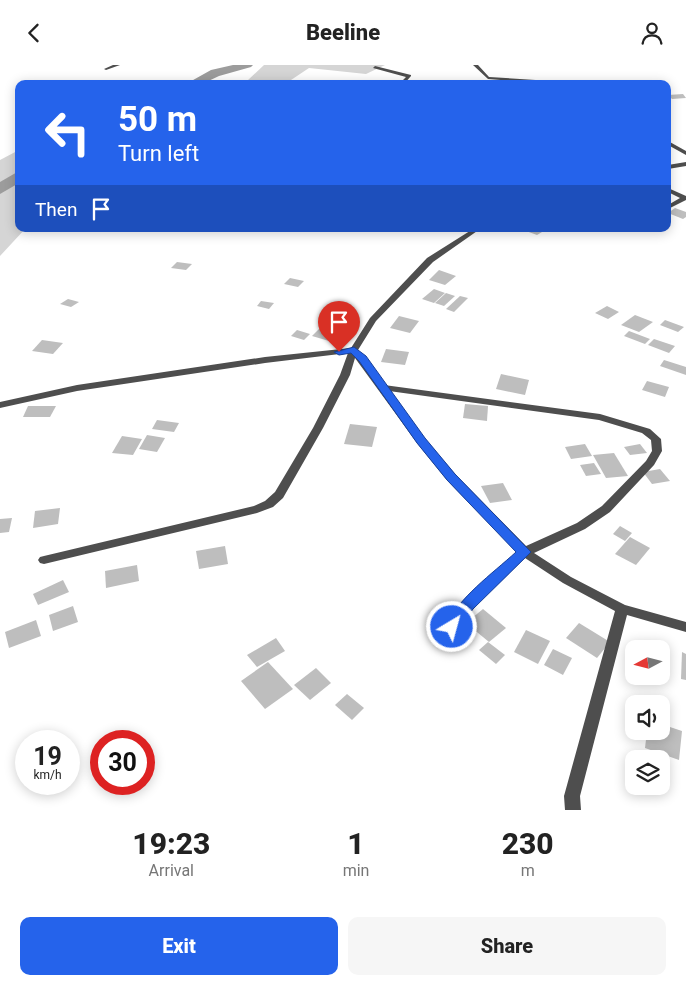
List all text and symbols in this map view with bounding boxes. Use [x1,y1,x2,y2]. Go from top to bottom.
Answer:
icon: back [20,19,48,47]
icon: person [638,19,666,47]
text: Beeline [306,20,380,45]
text: 50 m [118,99,197,140]
icon: left [35,100,100,165]
text: Turn left [118,141,199,166]
icon: arrive [87,195,115,223]
text: Then [35,198,77,221]
pin [318,301,360,352]
icon: arrive [325,308,353,336]
position arrow [425,600,477,652]
north arrow [625,640,670,685]
map controls [625,640,670,795]
button: sound [625,695,670,740]
speed limit sign: 30 [90,730,155,795]
text: 19 [33,742,62,771]
button: layers [625,750,670,795]
text: km/h [33,768,62,782]
text: 19:23 [132,826,210,861]
text: 1 [347,826,365,861]
text: 230 [502,826,554,861]
text: Arrival [149,861,194,880]
text: min [343,861,369,880]
text: m [521,861,535,880]
button: Exit [20,917,338,975]
button: Share [348,917,666,975]

